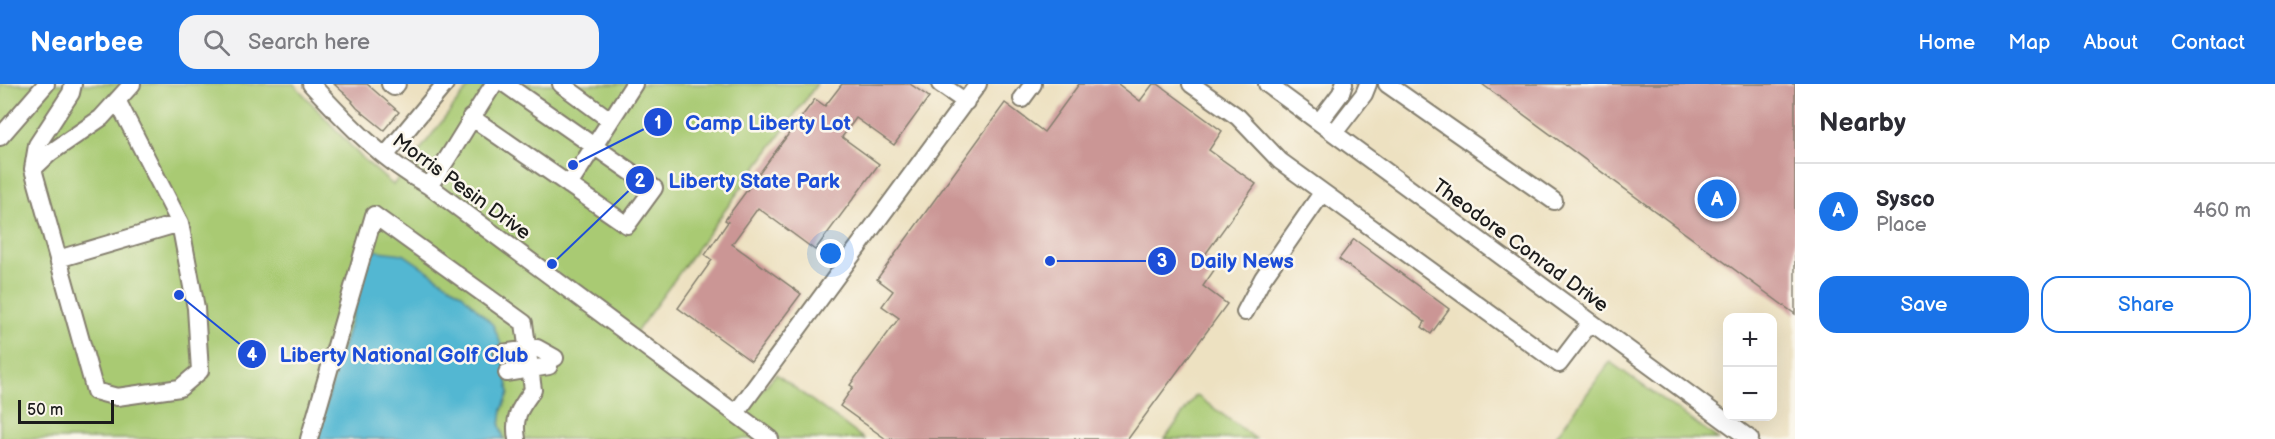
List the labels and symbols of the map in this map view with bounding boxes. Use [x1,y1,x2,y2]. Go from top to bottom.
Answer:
callout: Camp Liberty Lot [643,103,863,142]
text: Camp Liberty Lot [685,111,851,136]
text: 1 [654,113,662,134]
street label: Morris Pesin Drive [388,129,535,245]
callout: Liberty State Park [625,161,852,200]
text: Liberty State Park [668,169,840,194]
text: 2 [635,171,646,192]
street label: Theodore Conrad Drive [1428,174,1613,318]
pin: A [1698,176,1736,222]
your location [816,239,845,268]
callout: Daily News [1147,242,1306,281]
text: Daily News [1190,249,1294,274]
text: 3 [1157,251,1167,272]
callout: Liberty National Golf Club [237,335,541,374]
text: Liberty National Golf Club [279,343,529,368]
text: 4 [247,345,258,366]
scale bar [18,397,114,424]

